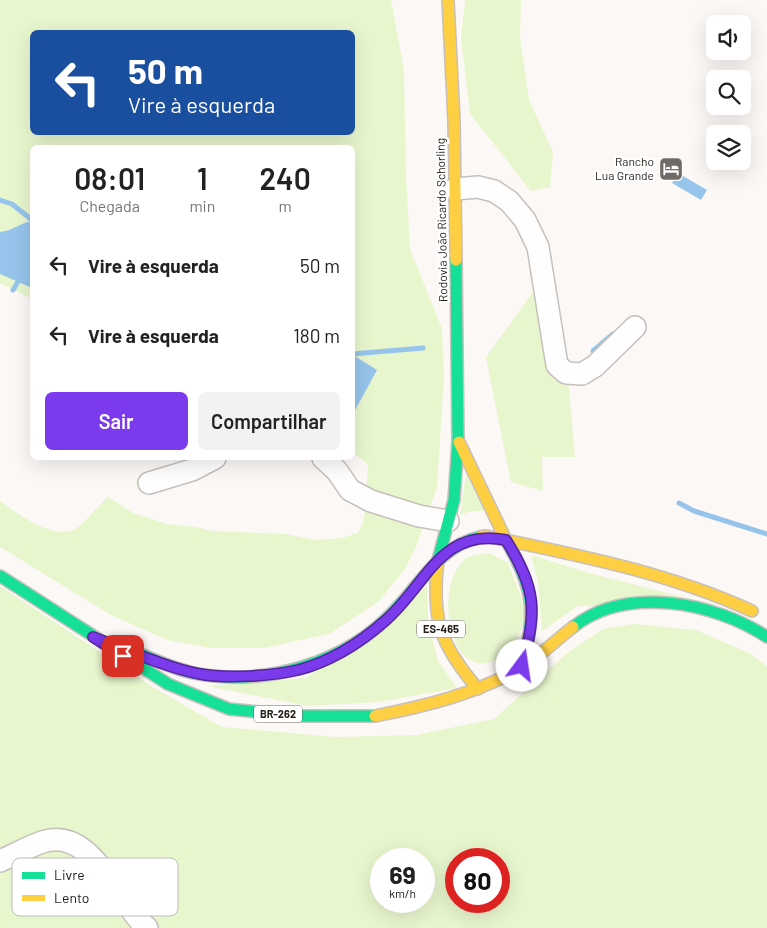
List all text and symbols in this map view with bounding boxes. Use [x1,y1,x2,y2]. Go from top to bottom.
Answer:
map controls [706,15,751,170]
button: sound [706,15,751,60]
text: 50 m [128,49,203,91]
icon: left [45,50,110,115]
button: search [706,70,751,115]
text: Vire à esquerda [128,91,275,117]
button: layers [706,125,751,170]
street label: Rodovia João Ricardo Schorling [433,138,449,302]
place label: Rancho Lua Grande [595,154,654,182]
hotel icon: Rancho Lua Grande [658,156,684,182]
text: 08:01 [74,160,145,196]
text: 1 [197,160,208,196]
text: 240 [260,160,311,196]
text: Chegada [79,196,140,215]
text: min [189,196,215,215]
text: m [279,196,292,215]
icon: left [45,251,73,279]
text: Vire à esquerda [88,254,219,277]
text: 50 m [300,254,340,277]
icon: left [45,321,73,349]
text: Vire à esquerda [88,324,219,347]
text: 180 m [293,324,340,347]
button: Sair [45,392,188,450]
button: Compartilhar [198,392,340,450]
road number: ES-465 [417,620,465,638]
pin [102,635,144,677]
position arrow [495,639,547,691]
icon: arrive [109,642,137,670]
road number: BR-262 [254,706,302,722]
speed limit sign: 80 [445,848,510,913]
legend [12,858,178,916]
text: 69 [389,859,416,889]
text: Livre [54,866,85,883]
text: km/h [389,886,416,900]
text: Lento [54,889,89,906]

